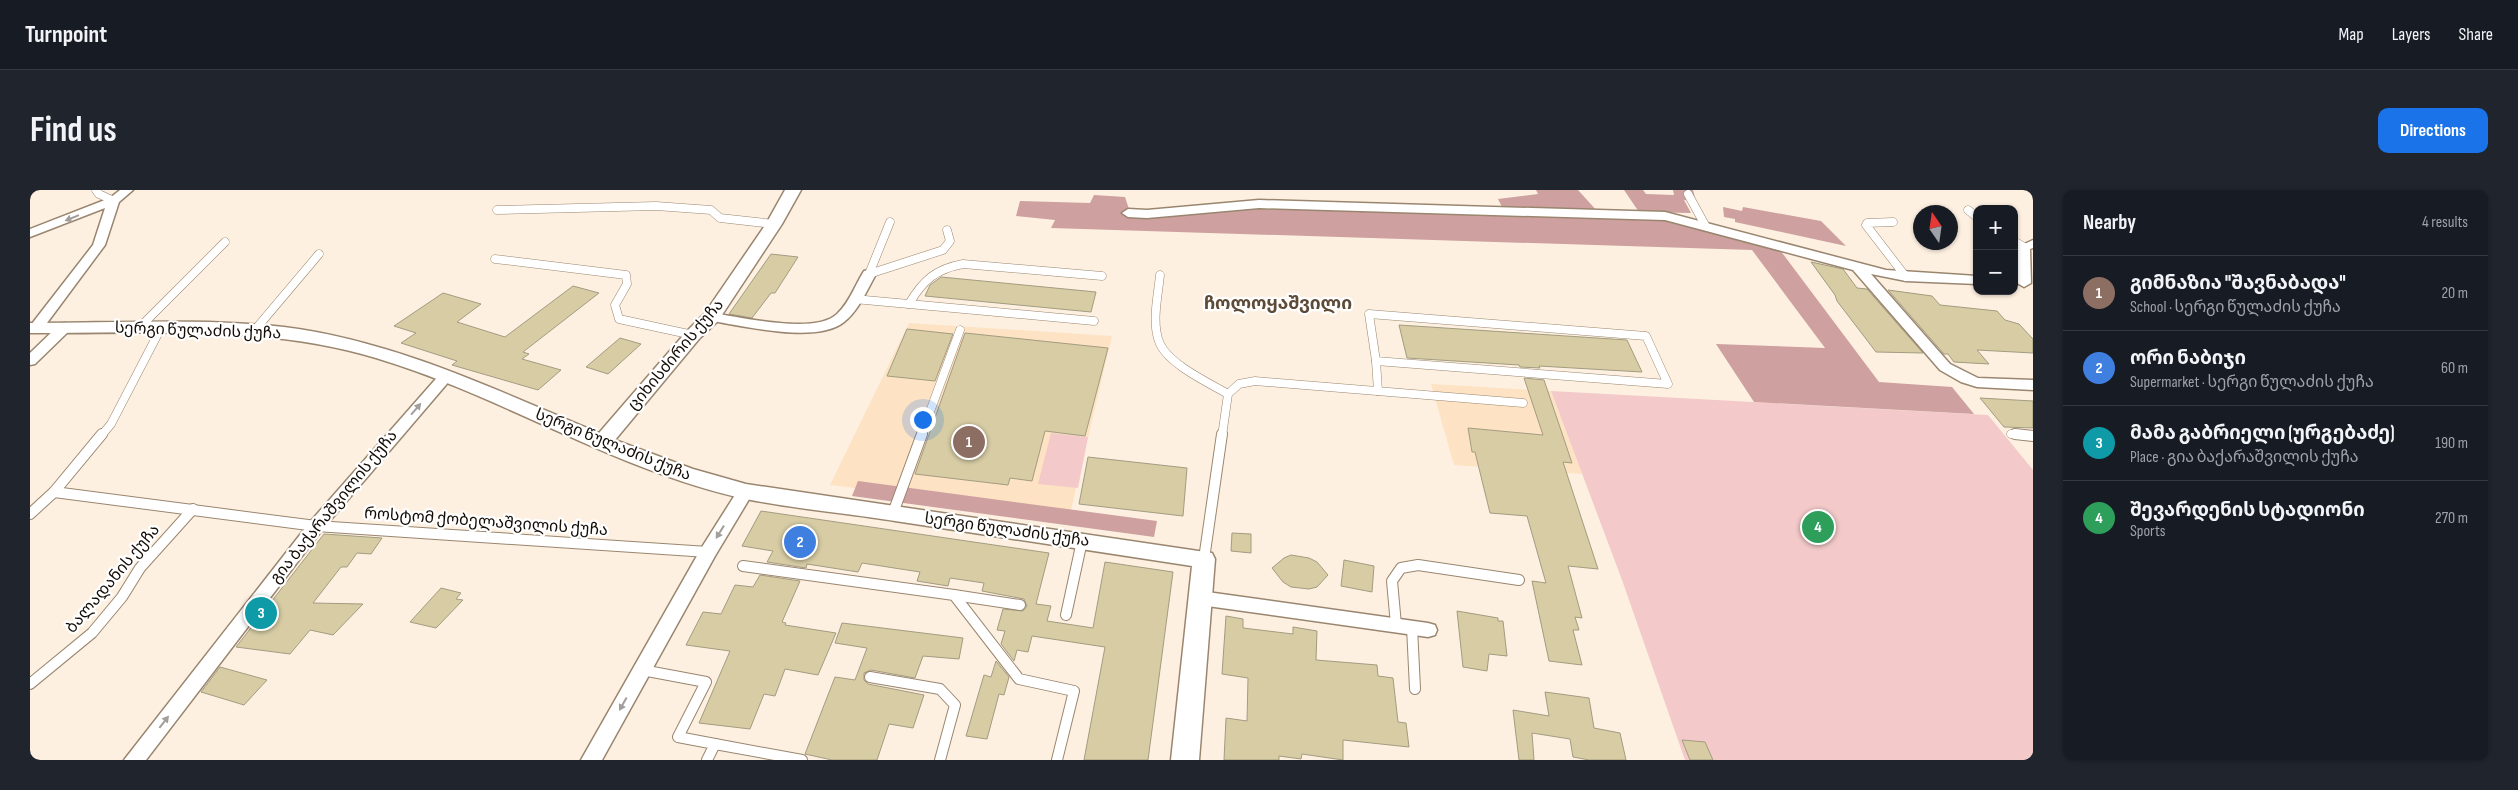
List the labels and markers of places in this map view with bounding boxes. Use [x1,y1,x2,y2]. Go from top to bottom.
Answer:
pin: 1 [953,423,985,461]
pin: 4 [1802,508,1834,546]
pin: 2 [784,523,816,561]
pin: 3 [245,594,277,632]

